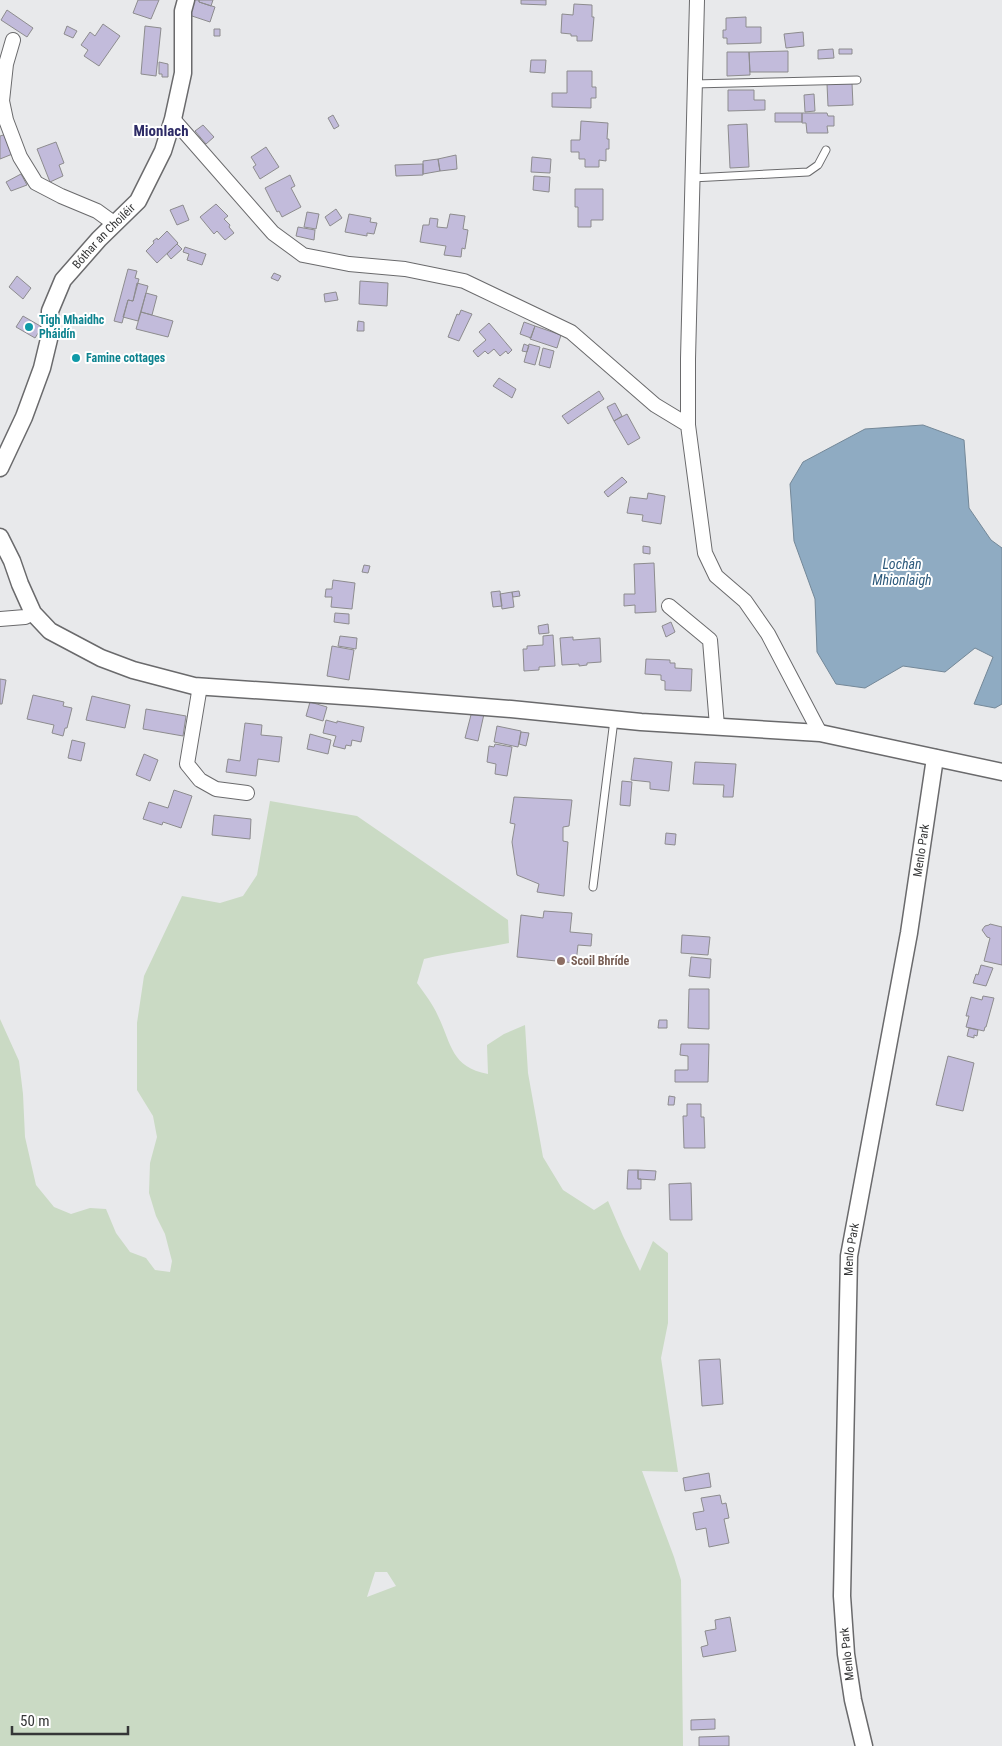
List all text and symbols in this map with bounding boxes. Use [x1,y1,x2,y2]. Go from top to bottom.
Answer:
district label: Mionlach [133,122,189,140]
street label: Bóthar an Choiléir [69,200,138,271]
place label: Tigh Mhaidhc Pháidín [39,313,105,341]
marker: Tigh Mhaidhc Pháidín [23,321,35,333]
place label: Famine cottages [86,351,166,365]
marker: Famine cottages [70,352,82,364]
water label: Lochán Mhionlaigh [872,556,932,588]
street label: Menlo Park [910,822,932,878]
place label: Scoil Bhríde [571,954,629,968]
marker: Scoil Bhríde [555,955,567,967]
street label: Menlo Park [842,1221,862,1276]
street label: Menlo Park [837,1626,857,1681]
scale bar [12,1704,129,1736]
text: 50 m [20,1712,50,1730]

